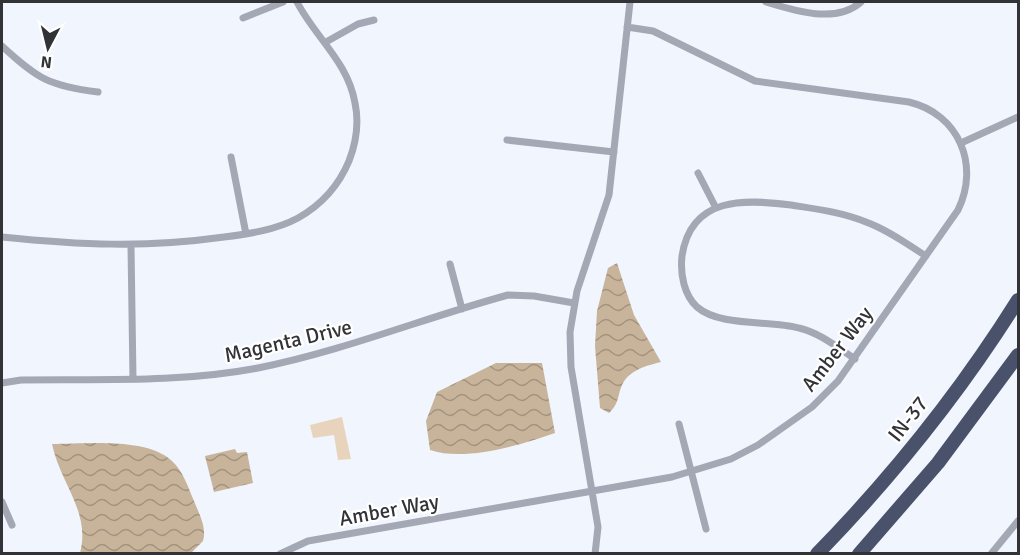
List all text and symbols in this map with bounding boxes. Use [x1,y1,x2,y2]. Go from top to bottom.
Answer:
north arrow [18,18,78,78]
text: N [40,51,53,72]
street label: Amber Way [796,301,878,397]
street label: Magenta Drive [222,314,354,368]
street label: IN-37 [882,391,934,447]
street label: Amber Way [337,488,441,532]

